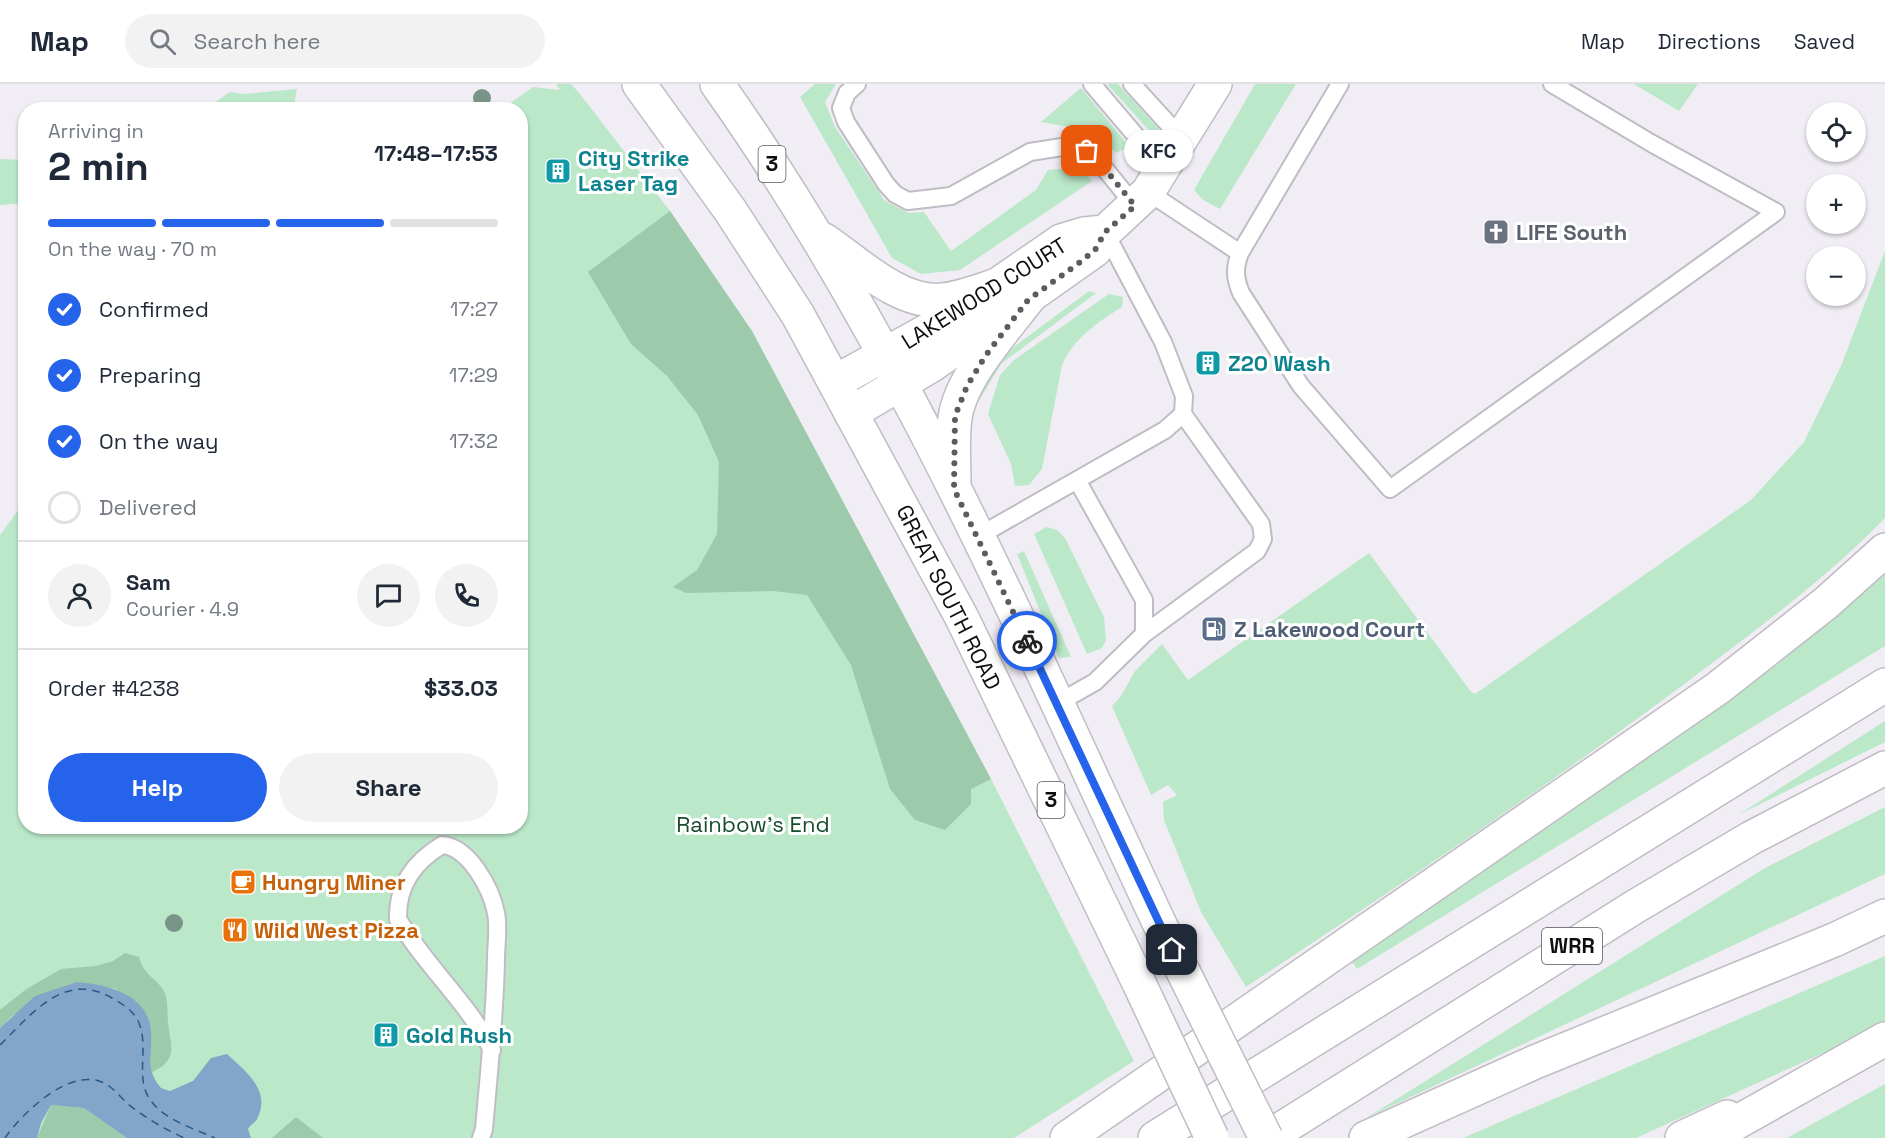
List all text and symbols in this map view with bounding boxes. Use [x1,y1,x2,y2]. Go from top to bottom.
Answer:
search box [125,14,545,68]
text: Map [30,23,89,59]
icon: search [146,25,179,58]
text: Search here [194,27,321,55]
text: Map [1581,28,1625,55]
text: Directions [1658,28,1761,55]
text: Saved [1794,28,1855,55]
map controls [1806,102,1866,306]
button: locate [1806,102,1866,162]
text: Arriving in [48,118,144,144]
pin [1061,125,1112,176]
callout: KFC [1123,130,1192,172]
icon: bag [1070,134,1103,167]
text: KFC [1141,138,1176,164]
text: 17:48–17:53 [374,139,498,167]
text: 2 min [48,142,149,191]
place label: City Strike Laser Tag [578,144,690,197]
road number: 3 [758,146,786,182]
building icon: City Strike Laser Tag [543,156,573,186]
button: + [1806,174,1866,234]
church icon: LIFE South [1481,217,1511,247]
place label: LIFE South [1516,218,1627,246]
street label: LAKEWOOD COURT [896,231,1072,355]
text: On the way · 70 m [48,236,217,262]
button: − [1806,246,1866,306]
icon: check [48,293,81,326]
text: Confirmed [99,295,209,323]
text: 17:27 [450,296,498,322]
building icon: Z20 Wash [1193,348,1223,378]
place label: Z20 Wash [1228,349,1331,377]
icon: check [48,359,81,392]
text: Preparing [99,361,201,389]
text: 17:29 [449,362,498,388]
icon: check [48,425,81,458]
text: On the way [99,427,218,455]
text: 17:32 [449,428,498,454]
text: Delivered [99,493,197,521]
street label: GREAT SOUTH ROAD [890,500,1008,694]
button: person [48,564,111,627]
button: chat [357,564,420,627]
button: phone [435,564,498,627]
text: Sam [126,568,171,596]
text: Courier · 4.9 [126,596,239,622]
courier [997,611,1057,671]
fuel station icon: Z Lakewood Court [1199,614,1229,644]
place label: Z Lakewood Court [1234,615,1425,643]
icon: bike [1011,625,1044,658]
text: Order #4238 [48,674,180,702]
text: $33.03 [424,674,498,702]
button: Help [48,753,267,822]
button: Share [279,753,498,822]
road number: 3 [1038,782,1064,818]
park label: Rainbow's End [676,810,830,838]
cafe icon: Hungry Miner [228,867,258,897]
place label: Hungry Miner [262,868,406,896]
restaurant icon: Wild West Pizza [220,915,250,945]
place label: Wild West Pizza [254,916,419,944]
pin [1146,924,1197,975]
road number: WRR [1542,928,1602,964]
icon: home [1155,933,1188,966]
building icon: Gold Rush [371,1020,401,1050]
place label: Gold Rush [406,1021,512,1049]

